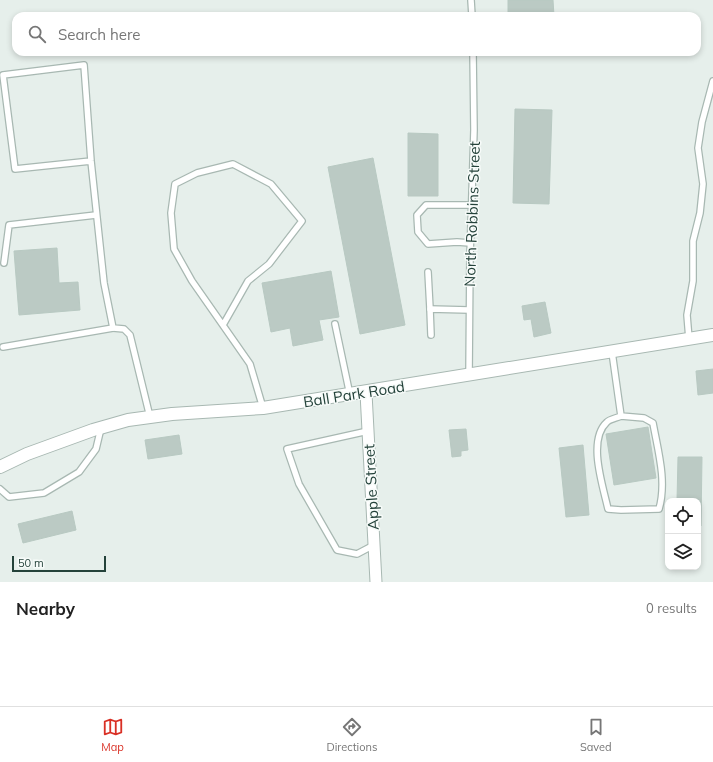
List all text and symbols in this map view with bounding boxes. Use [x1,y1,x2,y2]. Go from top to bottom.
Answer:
search box [12,12,701,56]
icon: search [26,23,48,45]
text: Search here [58,25,140,44]
street label: North Robbins Street [460,141,484,287]
street label: Ball Park Road [302,377,406,411]
street label: Apple Street [359,443,383,531]
map controls [665,498,701,570]
button: locate [665,498,701,534]
button: layers [665,534,701,570]
scale bar [12,554,106,573]
text: 50 m [18,556,44,570]
text: Nearby [16,598,75,619]
text: 0 results [646,600,697,616]
tab: Map [101,716,124,754]
tab: Directions [327,716,377,754]
tab: Saved [580,716,612,754]

